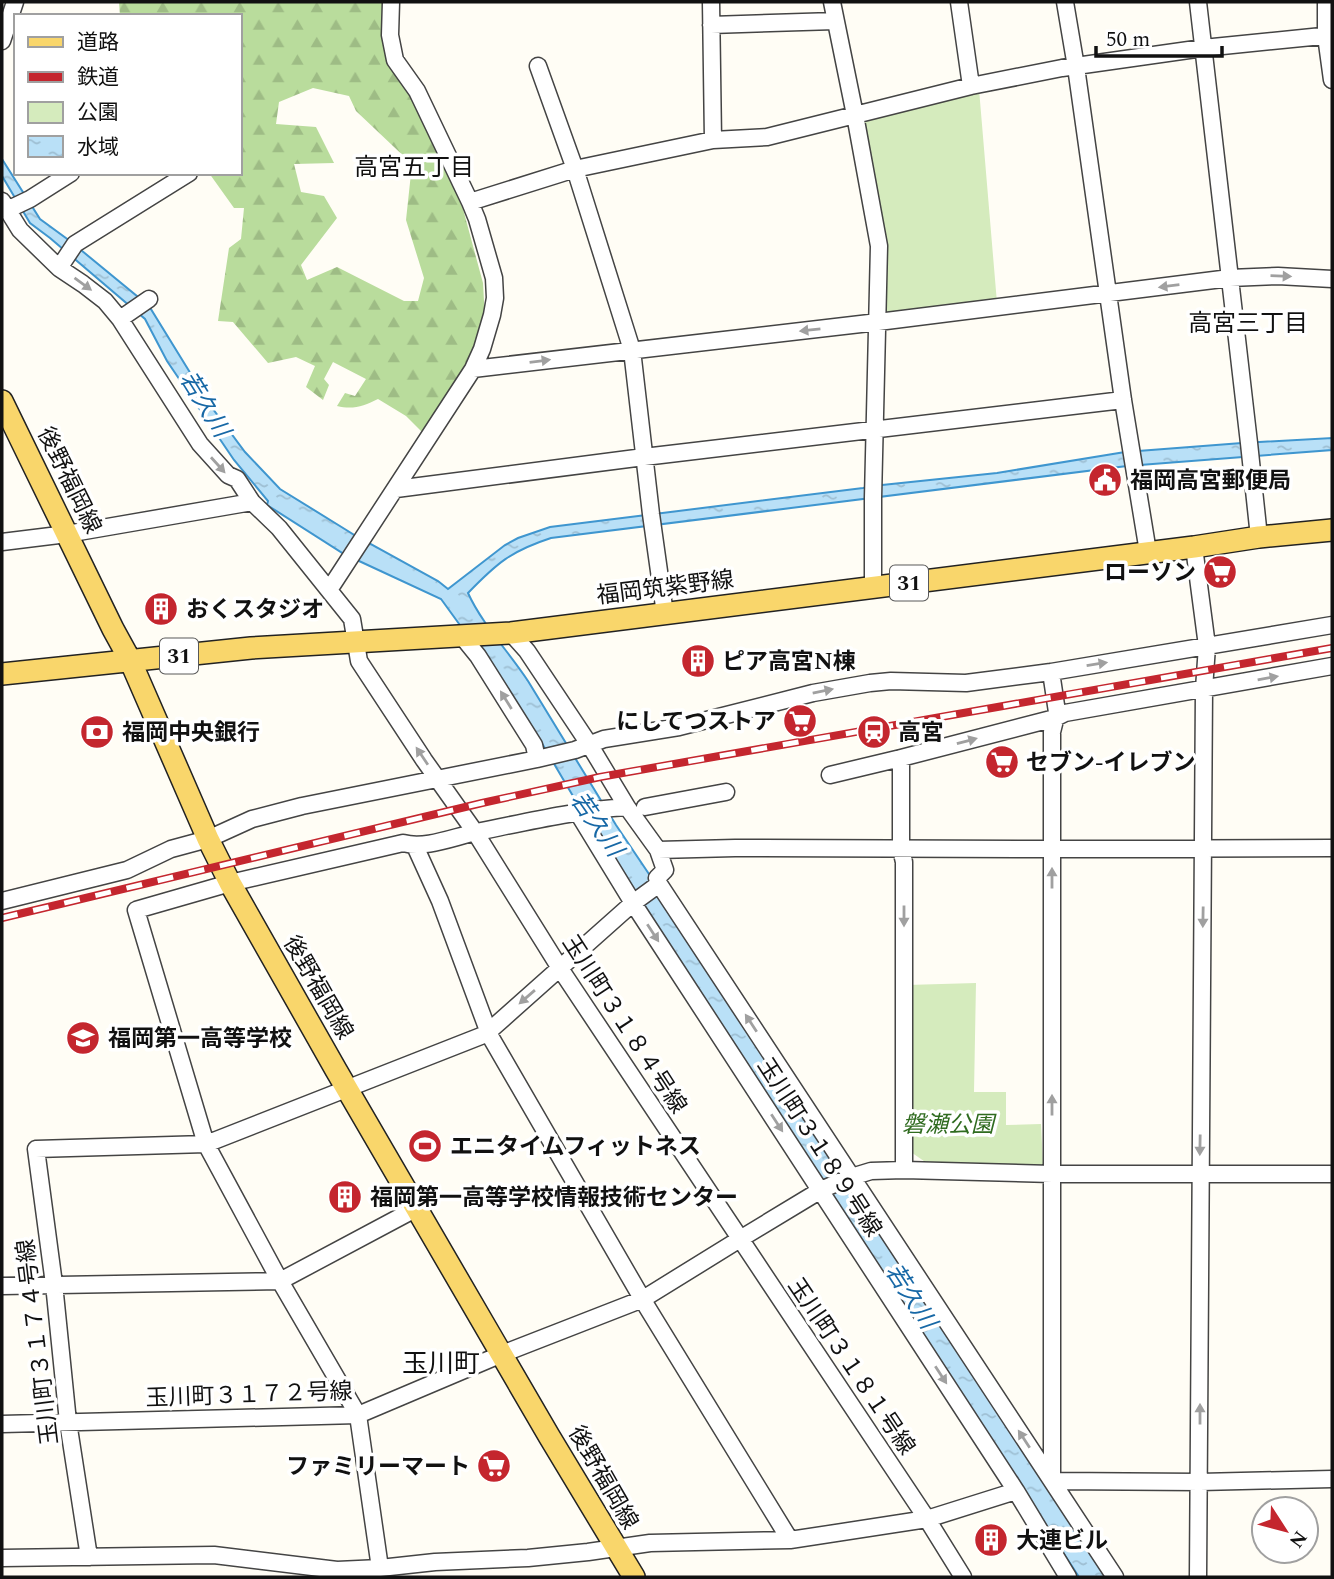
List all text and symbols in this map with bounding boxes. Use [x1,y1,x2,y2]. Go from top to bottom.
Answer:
legend [14,14,242,175]
scale bar [1096,14,1222,58]
text: 50 m [1106,24,1150,56]
text: 道路 [77,27,119,59]
text: 鉄道 [77,62,119,94]
text: 公園 [77,97,119,129]
text: 水域 [77,132,119,164]
district label: 高宮五丁目 [354,150,474,186]
one-way arrow [1270,271,1292,282]
one-way arrow [74,277,92,291]
one-way arrow [1158,280,1180,291]
district label: 高宮三丁目 [1188,306,1308,342]
one-way arrow [799,325,821,336]
one-way arrow [529,356,551,367]
water label: 若久川 [170,364,240,447]
street label: 後野福岡線 [28,421,110,540]
one-way arrow [210,456,226,474]
public building icon: 福岡高宮郵便局 [1086,461,1124,499]
place label: 福岡高宮郵便局 [1130,464,1291,499]
supermarket icon: ローソン [1201,553,1239,591]
place label: ローソン [1104,556,1196,591]
street label: 福岡筑紫野線 [595,563,736,614]
road number: 31 [890,566,928,600]
building icon: おくスタジオ [142,590,180,628]
place label: おくスタジオ [186,593,324,628]
road number: 31 [160,638,198,674]
building icon: ピア高宮N棟 [679,642,717,680]
place label: ピア高宮N棟 [722,645,856,680]
one-way arrow [1086,658,1108,669]
one-way arrow [1257,672,1279,683]
one-way arrow [812,686,834,697]
one-way arrow [500,690,513,710]
supermarket icon: にしてつストア [781,702,819,740]
place label: にしてつストア [616,705,776,740]
bank icon: 福岡中央銀行 [78,713,116,751]
station icon: 高宮 [855,713,893,751]
place label: 福岡中央銀行 [122,716,260,751]
place label: 高宮 [898,716,944,751]
one-way arrow [957,735,979,746]
supermarket icon: セブン-イレブン [983,743,1021,781]
place label: セブン-イレブン [1026,746,1196,781]
one-way arrow [415,747,429,765]
water label: 若久川 [561,785,633,867]
one-way arrow [1046,867,1058,889]
one-way arrow [898,906,910,928]
one-way arrow [1197,906,1209,928]
one-way arrow [646,923,659,942]
street label: 玉川町３１８４号線 [553,928,695,1121]
street label: 後野福岡線 [274,929,362,1046]
one-way arrow [519,989,536,1004]
one-way arrow [744,1014,758,1032]
school or university icon: 福岡第一高等学校 [64,1019,102,1057]
place label: 福岡第一高等学校 [108,1022,292,1057]
street label: 玉川町３１８９号線 [748,1051,890,1244]
one-way arrow [1046,1094,1058,1116]
park label: 磐瀬公園 [902,1108,997,1143]
one-way arrow [771,1113,784,1133]
sports icon: エニタイムフィットネス [406,1127,444,1165]
place label: エニタイムフィットネス [450,1130,701,1165]
one-way arrow [1194,1134,1206,1156]
building icon: 福岡第一高等学校情報技術センター [326,1178,364,1216]
place label: 福岡第一高等学校情報技術センター [370,1181,738,1216]
street label: 玉川町３１７４号線 [9,1237,68,1447]
water label: 若久川 [875,1257,946,1339]
street label: 玉川町３１８１号線 [778,1271,923,1462]
district label: 玉川町 [402,1344,480,1384]
one-way arrow [935,1366,948,1385]
street label: 玉川町３１７２号線 [145,1374,353,1417]
one-way arrow [1194,1403,1206,1425]
street label: 後野福岡線 [559,1419,647,1536]
one-way arrow [1017,1429,1030,1448]
supermarket icon: ファミリーマート [475,1447,513,1485]
place label: ファミリーマート [286,1450,470,1485]
north arrow [1250,1495,1320,1565]
building icon: 大連ビル [972,1521,1010,1559]
place label: 大連ビル [1016,1524,1108,1559]
text: N [1281,1524,1314,1554]

